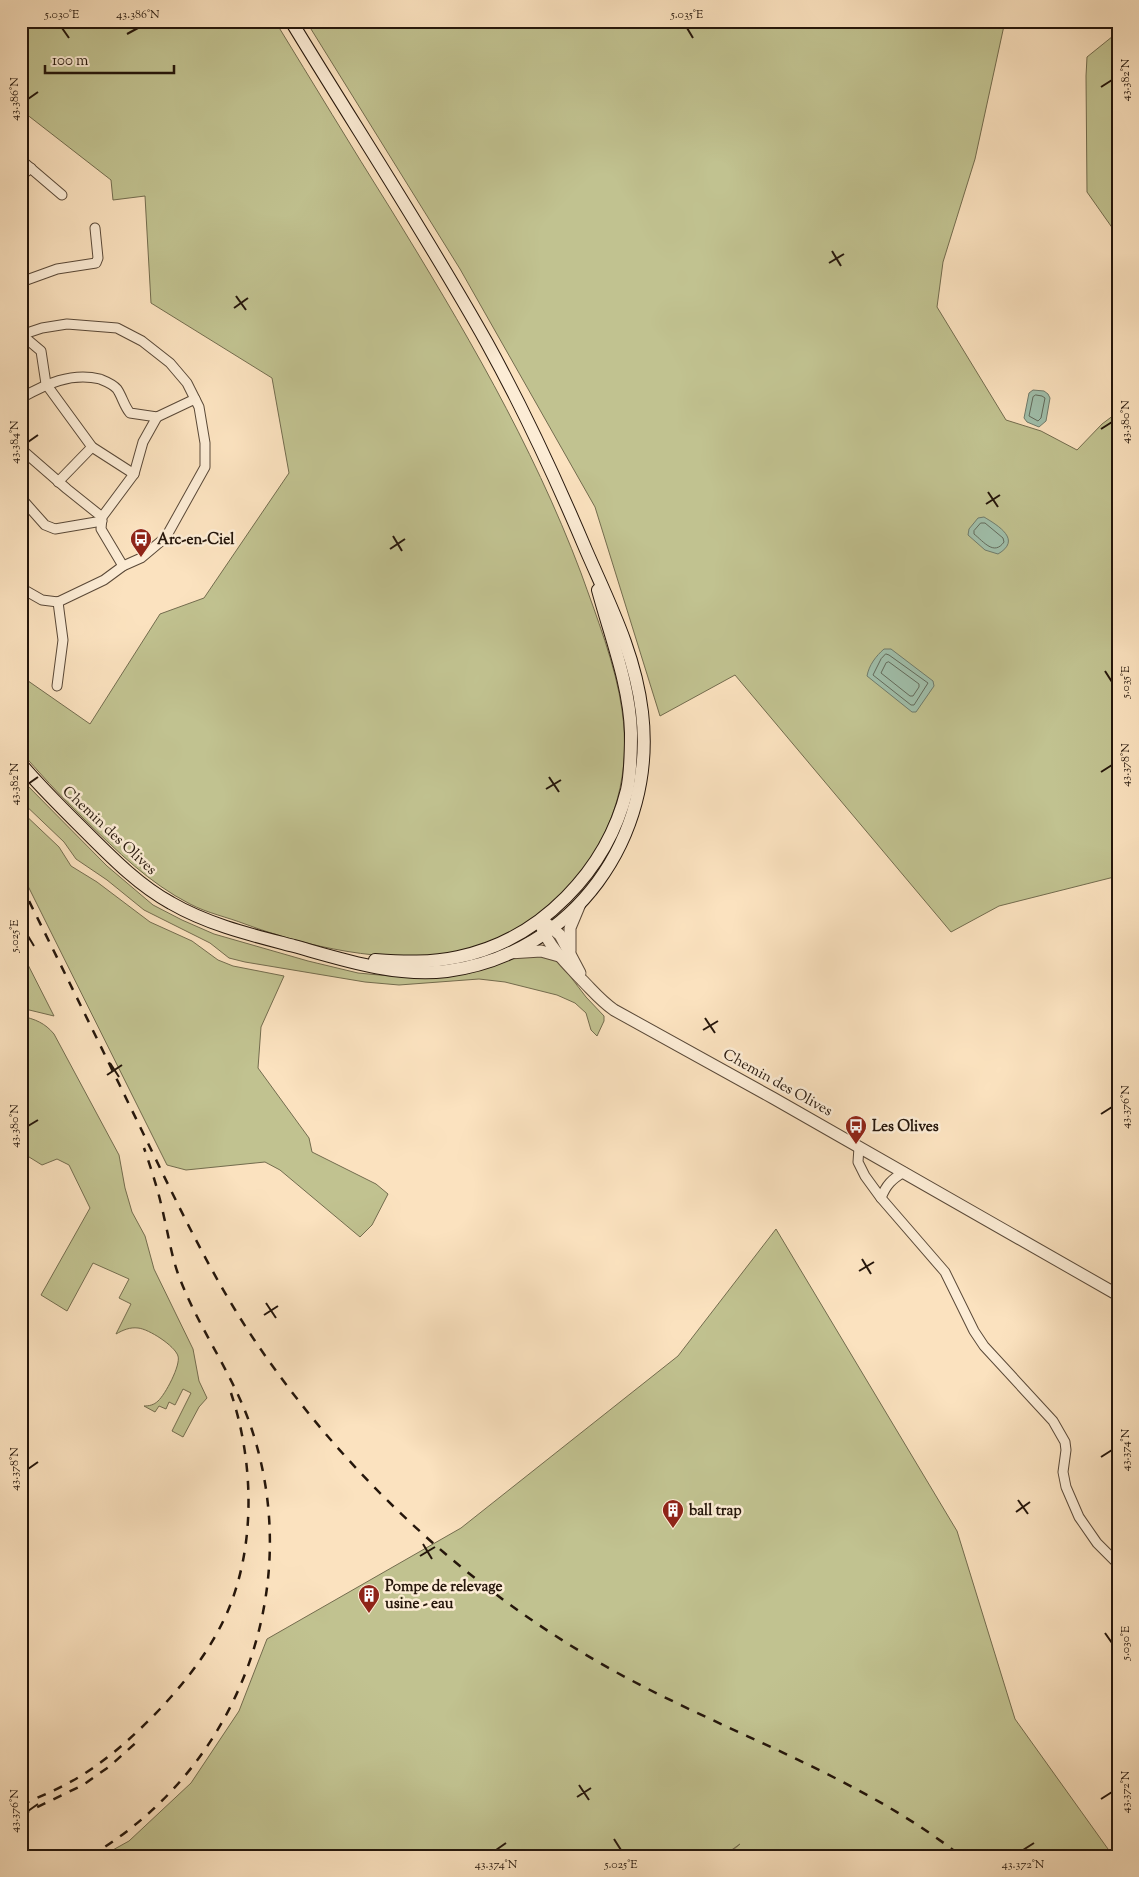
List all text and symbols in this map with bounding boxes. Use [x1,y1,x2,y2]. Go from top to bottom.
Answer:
text: 5.030°E [44,6,80,24]
text: 43.386°N [116,6,160,24]
text: 5.035°E [670,6,704,24]
scale bar [45,42,174,74]
text: 100 m [52,51,89,72]
text: 43.382°N [1117,58,1135,101]
text: 43.386°N [6,77,24,121]
text: 43.380°N [1117,400,1135,444]
text: 43.384°N [6,420,24,464]
bus stop icon: Arc-en-Ciel [129,527,153,558]
place label: Arc-en-Ciel [157,530,235,551]
text: 5.035°E [1117,665,1135,699]
text: 43.378°N [1117,743,1135,787]
text: 43.382°N [6,762,24,805]
street label: Chemin des Olives [57,782,161,881]
text: 5.025°E [6,919,24,954]
street label: Chemin des Olives [719,1044,836,1122]
text: 43.376°N [1117,1085,1135,1129]
text: 43.380°N [6,1104,24,1148]
bus stop icon: Les Olives [844,1114,868,1145]
place label: Les Olives [872,1117,939,1138]
text: 43.374°N [1117,1428,1135,1471]
text: 43.378°N [6,1447,24,1491]
building icon: ball trap [661,1498,685,1529]
place label: ball trap [688,1501,742,1522]
place label: Pompe de relevage usine - eau [385,1577,502,1615]
building icon: Pompe de relevage usine - eau [357,1583,381,1614]
text: 5.030°E [1117,1625,1135,1661]
text: 43.372°N [1117,1770,1135,1813]
text: 43.376°N [6,1789,24,1833]
text: 43.374°N [475,1856,518,1874]
text: 5.025°E [603,1856,638,1874]
text: 43.372°N [1002,1856,1045,1874]

